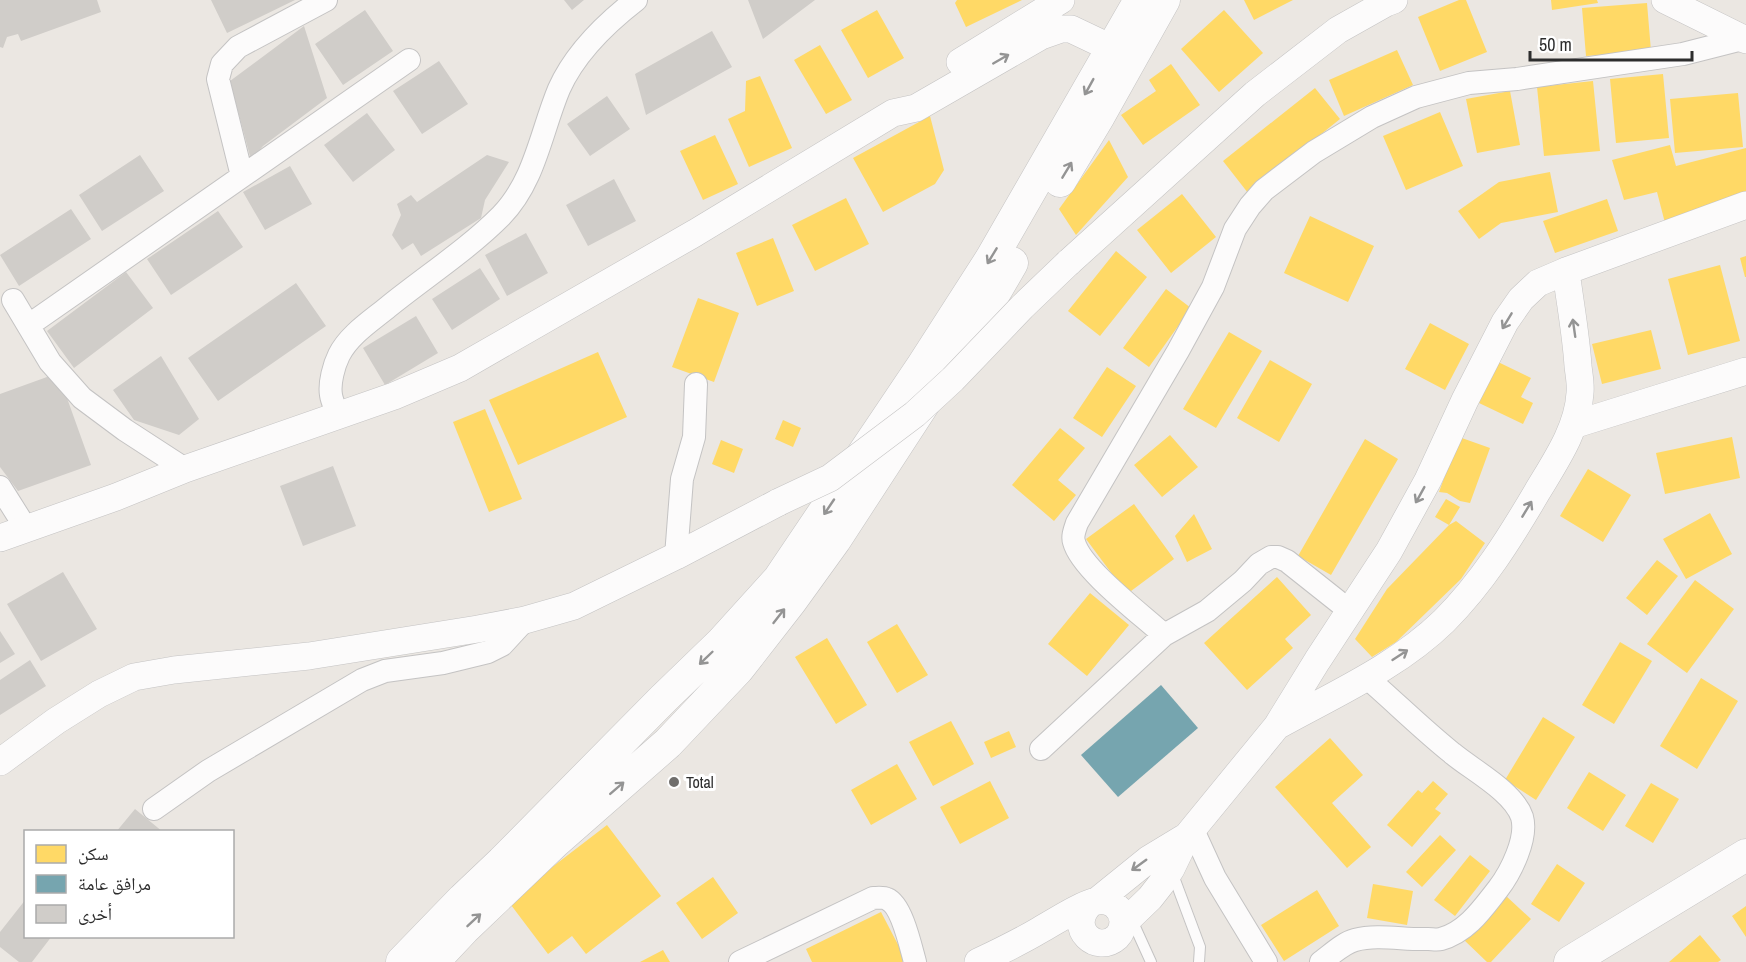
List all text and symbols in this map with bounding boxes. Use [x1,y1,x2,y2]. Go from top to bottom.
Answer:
scale bar [1530,24,1692,62]
text: 50 m [1539,32,1572,57]
one-way arrow [992,53,1009,65]
one-way arrow [1083,78,1095,95]
one-way arrow [1061,162,1073,179]
one-way arrow [986,247,998,264]
one-way arrow [1500,312,1512,329]
one-way arrow [1568,318,1579,338]
one-way arrow [1414,486,1425,504]
one-way arrow [822,499,835,516]
one-way arrow [1521,501,1533,518]
one-way arrow [773,608,786,624]
one-way arrow [1391,649,1408,661]
one-way arrow [698,651,713,665]
place label: Total [686,771,714,793]
marker: Total [667,775,681,789]
one-way arrow [609,781,624,795]
legend [24,830,234,938]
text: سكن [78,841,109,866]
one-way arrow [1132,859,1148,872]
text: مرافق عامة [78,871,151,896]
text: أخرى [78,901,112,926]
one-way arrow [466,913,481,927]

